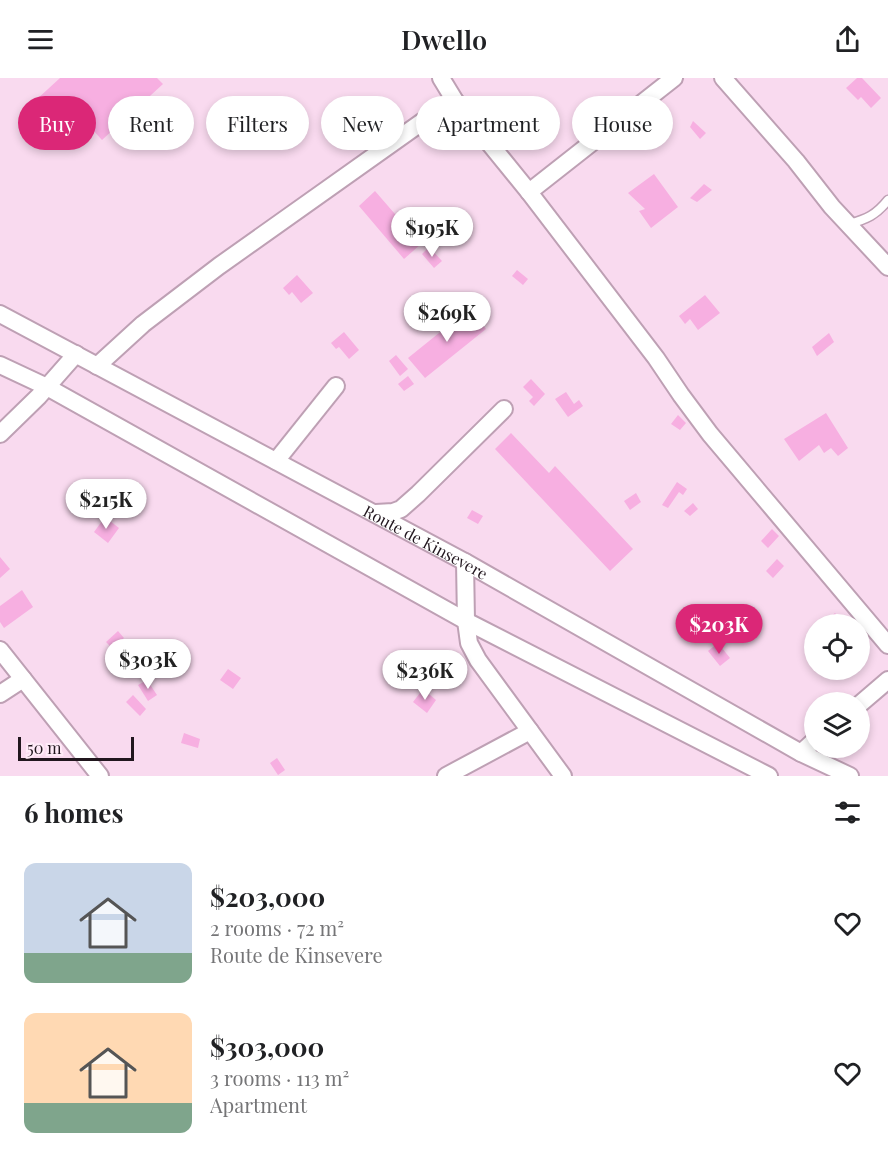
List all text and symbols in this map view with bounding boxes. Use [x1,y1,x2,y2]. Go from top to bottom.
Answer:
text: Dwello [401,21,487,57]
icon: menu [24,23,57,56]
icon: share [831,23,864,56]
chip: Buy [18,96,96,150]
chip: Rent [108,96,194,150]
chip: Filters [206,96,309,150]
chip: New [321,96,404,150]
chip: Apartment [416,96,560,150]
chip: House [572,96,673,150]
pin: $195K [390,207,474,258]
text: $195K [405,213,459,240]
pin: $269K [405,292,489,343]
text: $269K [418,298,476,325]
pin: $215K [64,479,148,530]
text: $215K [80,485,132,512]
street label: Route de Kinsevere [360,499,492,584]
pin: $203K [677,604,761,655]
text: $203K [690,610,748,637]
map controls [804,614,870,758]
button: locate [804,614,870,680]
pin: $303K [106,639,190,690]
text: $303K [119,645,177,672]
pin: $236K [383,650,467,701]
text: $236K [396,656,454,683]
button: layers [804,692,870,758]
scale bar [18,734,134,762]
text: 50 m [27,737,61,758]
text: 6 homes [24,795,123,830]
icon: filters [831,796,864,829]
text: $203,000 [210,879,325,914]
icon: home [72,887,144,959]
icon: heart [831,907,864,940]
text: 2 rooms · 72 m² [210,914,344,941]
text: Route de Kinsevere [210,941,383,968]
text: $303,000 [210,1029,324,1064]
icon: home [72,1037,144,1109]
icon: heart [831,1057,864,1090]
text: 3 rooms · 113 m² [210,1064,349,1091]
text: Apartment [210,1091,307,1118]

